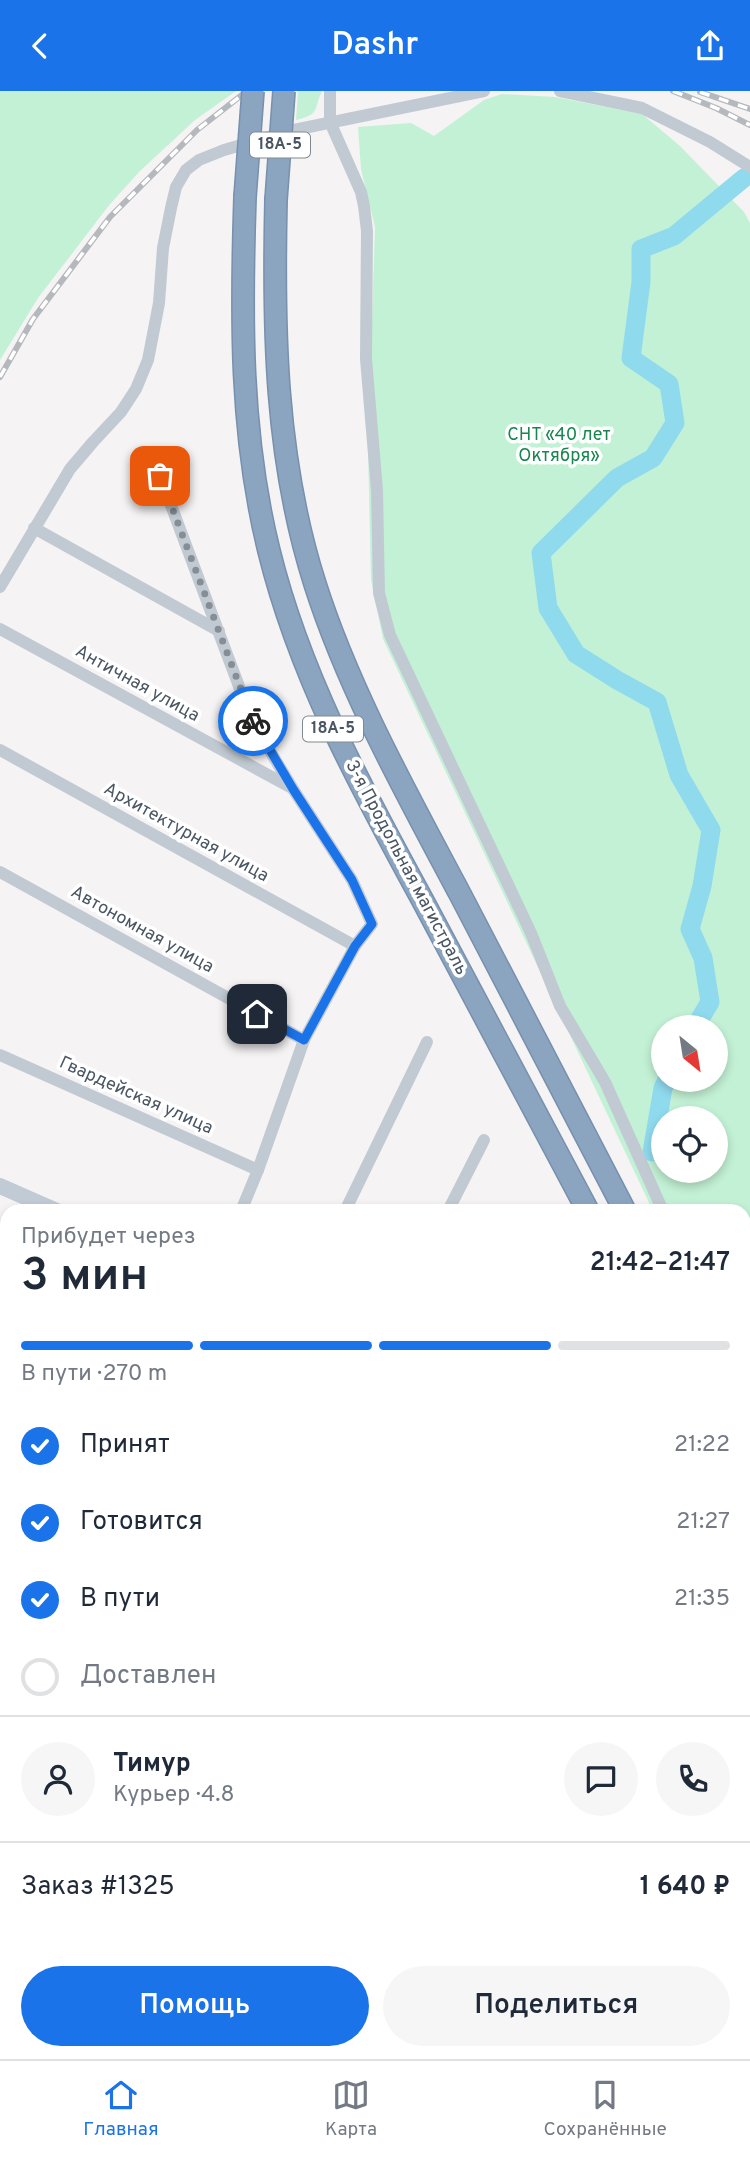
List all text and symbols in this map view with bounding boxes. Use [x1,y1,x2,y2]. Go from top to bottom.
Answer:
text: Dashr [332,26,418,66]
icon: back [21,27,59,65]
icon: share [691,27,729,65]
road number: 18А-5 [250,133,310,157]
park label: СНТ «40 лет Октября» [507,424,611,468]
pin [130,446,190,506]
icon: bag [141,457,179,495]
street label: Античная улица [71,640,203,728]
courier [218,686,288,756]
icon: bike [234,702,272,740]
road number: 18А-5 [303,716,363,741]
street label: 3-я Продольная магистраль [339,757,473,979]
street label: Архитектурная улица [99,778,273,888]
street label: Автономная улица [66,881,218,979]
pin [227,984,287,1044]
icon: home [238,995,276,1033]
north arrow [651,1015,728,1092]
map controls [651,1015,728,1183]
street label: Гвардейская улица [55,1052,217,1140]
button: locate [651,1106,728,1183]
text: Прибудет через [21,1223,196,1252]
text: 21:42–21:47 [590,1247,730,1280]
text: 3 мин [21,1248,148,1307]
text: В пути · 270 m [21,1360,167,1389]
icon: check [21,1427,59,1465]
text: Принят [80,1429,170,1462]
text: 21:22 [674,1431,730,1460]
icon: check [21,1504,59,1542]
text: Готовится [80,1506,203,1539]
text: 21:27 [676,1508,730,1537]
icon: check [21,1581,59,1619]
text: В пути [80,1583,160,1616]
text: 21:35 [674,1585,730,1614]
text: Доставлен [80,1660,216,1693]
button: person [21,1742,95,1816]
button: chat [564,1742,638,1816]
button: phone [656,1742,730,1816]
text: Тимур [113,1748,191,1781]
text: Курьер · 4.8 [113,1781,235,1810]
text: Заказ #1325 [21,1871,175,1904]
text: 1 640 ₽ [640,1871,730,1904]
button: Помощь [21,1966,369,2046]
button: Поделиться [383,1966,730,2046]
tab: Главная [83,2076,159,2142]
tab: Карта [325,2076,377,2142]
tab: Сохранённые [544,2076,667,2142]

